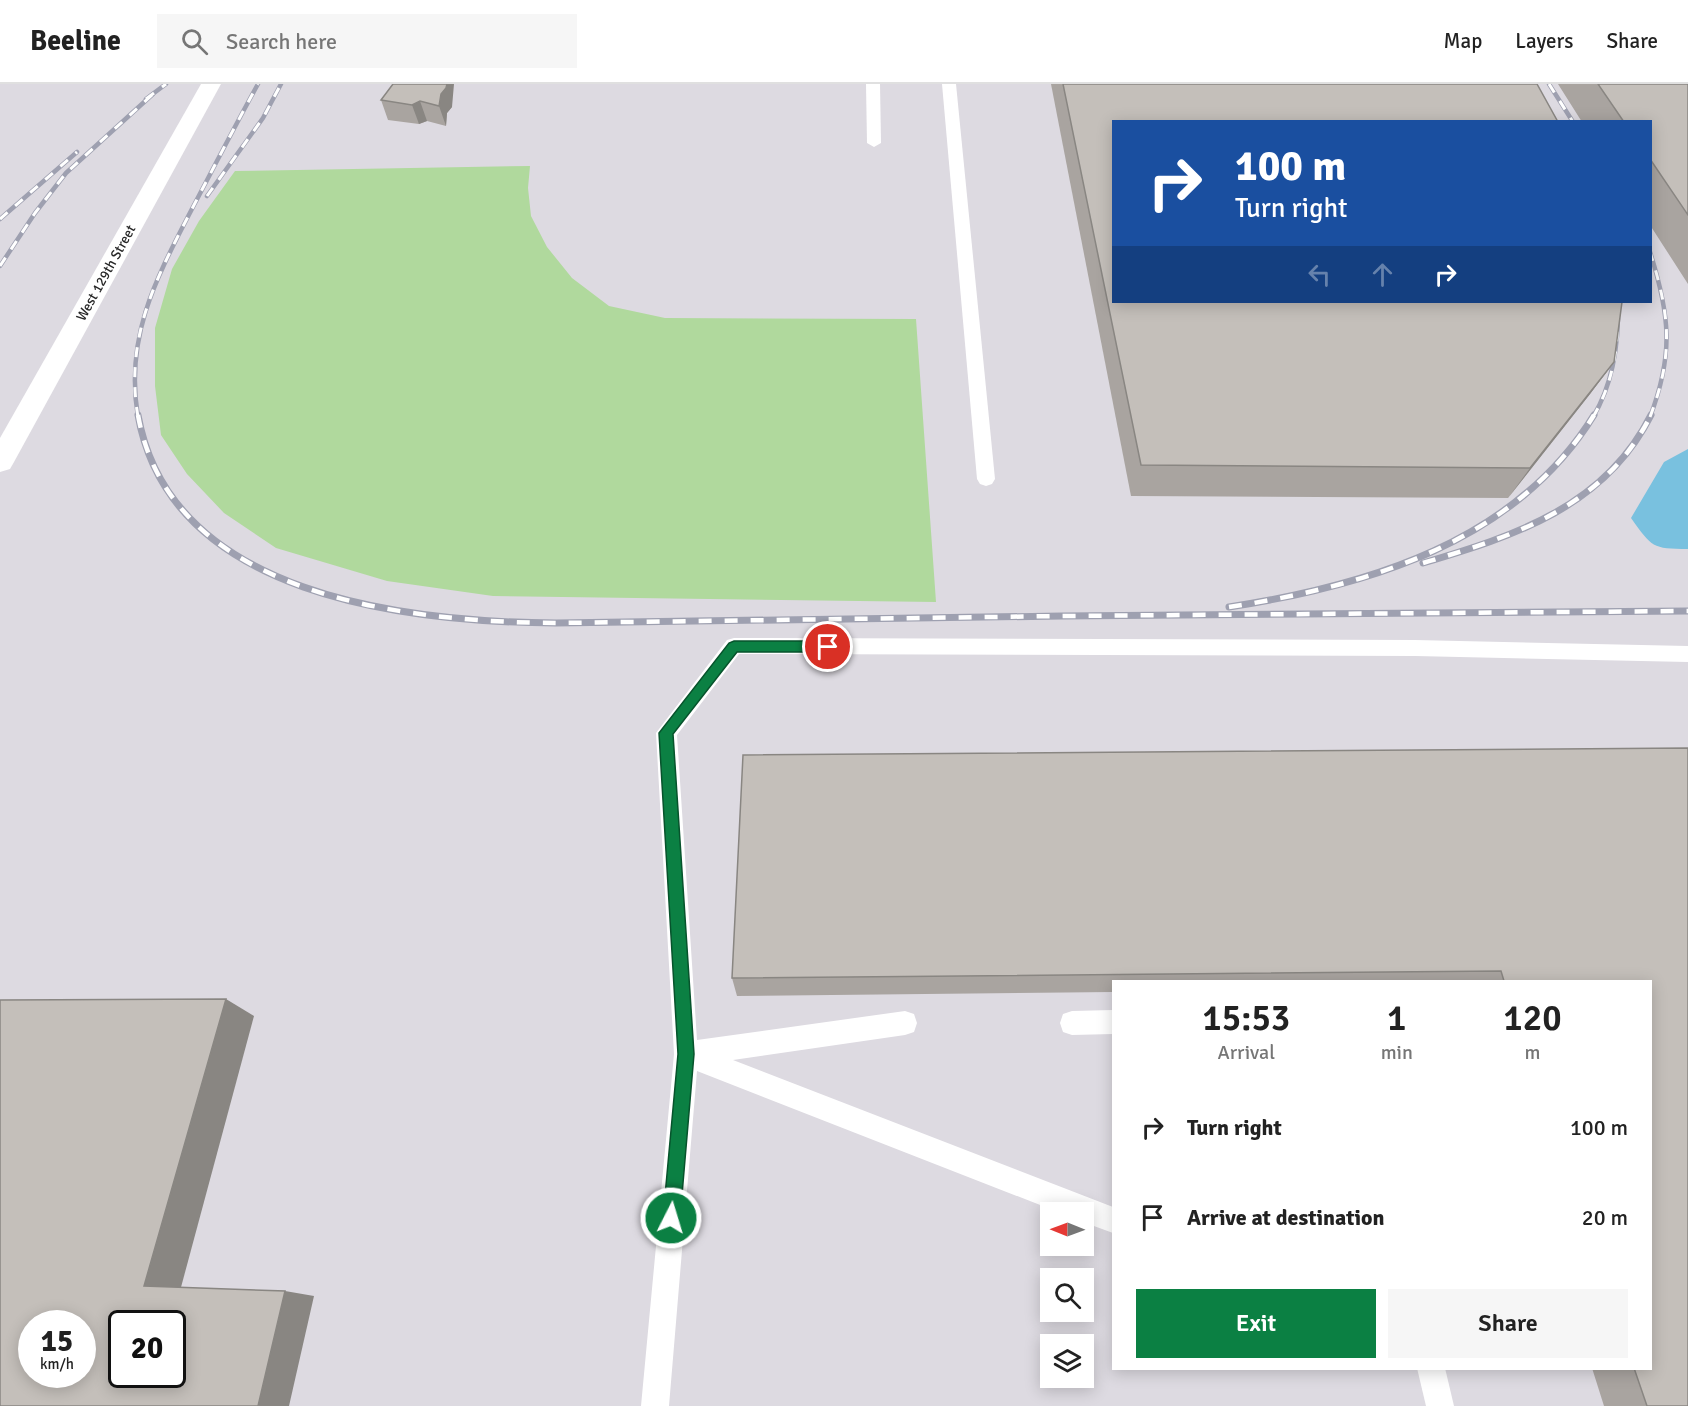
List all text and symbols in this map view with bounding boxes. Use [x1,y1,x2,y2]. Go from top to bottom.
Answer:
search box [157,14,577,68]
text: Beeline [30,24,121,58]
icon: search [178,25,211,58]
text: Search here [226,28,337,55]
text: Map [1444,28,1482,54]
text: Layers [1515,28,1573,54]
text: Share [1606,28,1658,54]
text: 100 m [1235,141,1346,192]
icon: right [1136,144,1214,222]
text: Turn right [1235,192,1348,225]
street label: West 129th Street [73,222,139,324]
icon: left [1303,258,1336,291]
icon: ahead [1366,258,1399,291]
icon: right [1429,258,1462,291]
pin [802,621,853,672]
icon: arrive [811,630,844,663]
text: 15:53 [1202,996,1290,1041]
text: 1 [1387,996,1407,1041]
text: 120 [1503,996,1562,1041]
text: Arrival [1218,1040,1275,1065]
text: min [1381,1040,1413,1065]
text: m [1524,1040,1540,1065]
icon: right [1136,1111,1169,1144]
text: Turn right [1187,1114,1282,1141]
text: 100 m [1570,1114,1628,1141]
position arrow [639,1186,703,1250]
icon: arrive [1136,1201,1169,1234]
north arrow [1040,1202,1094,1256]
map controls [1040,1202,1094,1388]
text: Arrive at destination [1187,1204,1384,1231]
text: 20 m [1582,1204,1628,1231]
button: search [1040,1268,1094,1322]
button: Exit [1136,1289,1376,1358]
button: Share [1388,1289,1628,1358]
speed limit sign: 20 [108,1310,186,1388]
text: 15 [41,1323,73,1360]
button: layers [1040,1334,1094,1388]
text: km/h [40,1355,74,1373]

